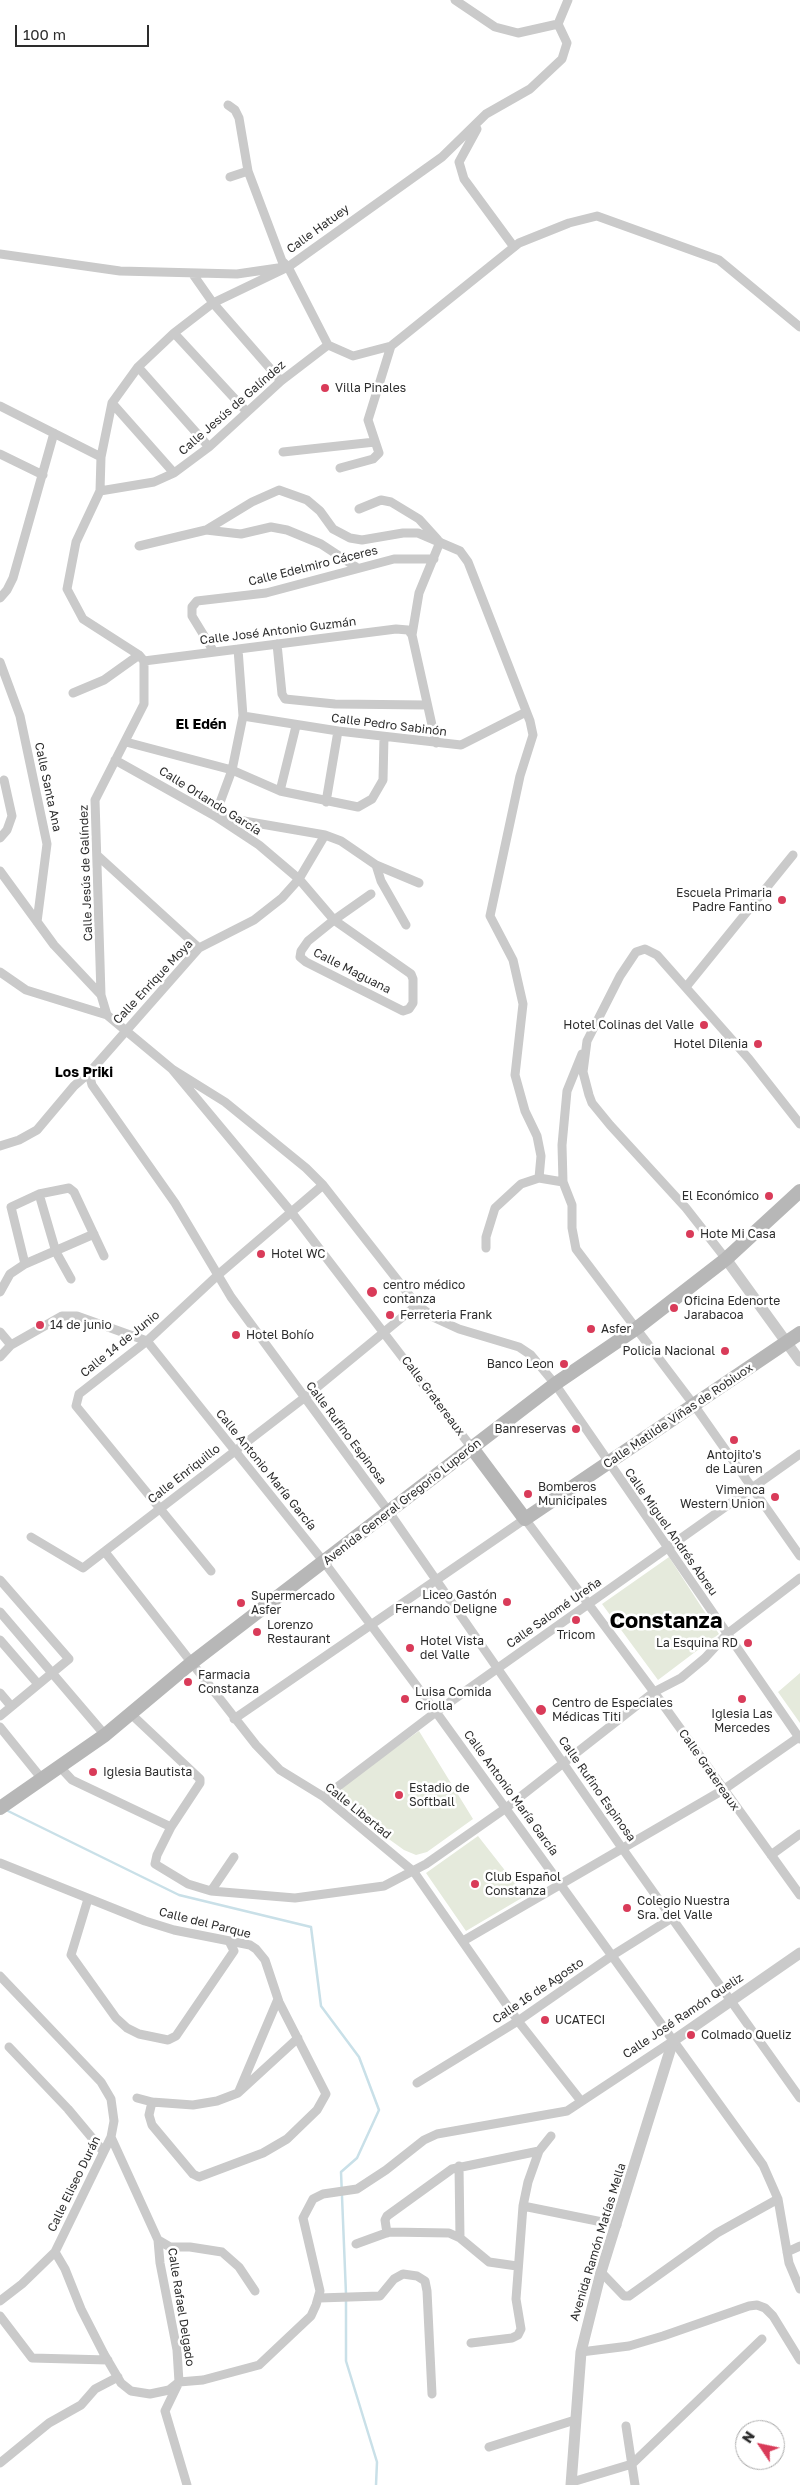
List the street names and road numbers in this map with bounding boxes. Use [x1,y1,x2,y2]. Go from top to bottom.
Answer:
street label: Calle Hatuey [284,202,352,256]
street label: Calle Jesús de Galíndez [176,358,288,458]
street label: Calle Edelmiro Cáceres [247,543,379,589]
street label: Calle José Antonio Guzmán [199,614,357,648]
street label: Calle Pedro Sabinón [330,711,448,739]
street label: Calle Santa Ana [32,741,64,833]
street label: Calle Orlando García [156,764,264,838]
street label: Calle Jesús de Galíndez [76,805,96,941]
street label: Calle Enrique Moya [110,937,196,1027]
street label: Calle Maguana [311,945,393,997]
street label: Calle 14 de Junio [78,1308,162,1380]
street label: Calle Gratereaux [398,1353,468,1439]
street label: Calle Matilde Viñas de Robiuox [600,1360,756,1472]
street label: Calle Rufino Espinosa [303,1379,389,1487]
street label: Calle Antonio María García [213,1407,319,1533]
street label: Avenida General Gregorio Luperón [320,1436,484,1568]
street label: Calle Enriquillo [145,1441,223,1507]
street label: Calle Miguel Andrés Abreu [621,1465,721,1599]
street label: Calle Salomé Ureña [504,1575,604,1651]
street label: Calle Antonio María García [461,1727,561,1859]
street label: Calle Gratereaux [676,1727,742,1813]
street label: Calle Rufino Espinosa [555,1734,639,1844]
street label: Calle Libertad [322,1780,394,1842]
street label: Calle del Parque [157,1905,253,1941]
street label: Calle 16 de Agosto [490,1955,586,2027]
street label: Calle José Ramón Queliz [620,1970,746,2062]
street label: Calle Eliseo Durán [45,2134,103,2234]
street label: Avenida Ramón Matías Mella [567,2161,629,2323]
street label: Calle Rafael Delgado [165,2247,197,2367]

